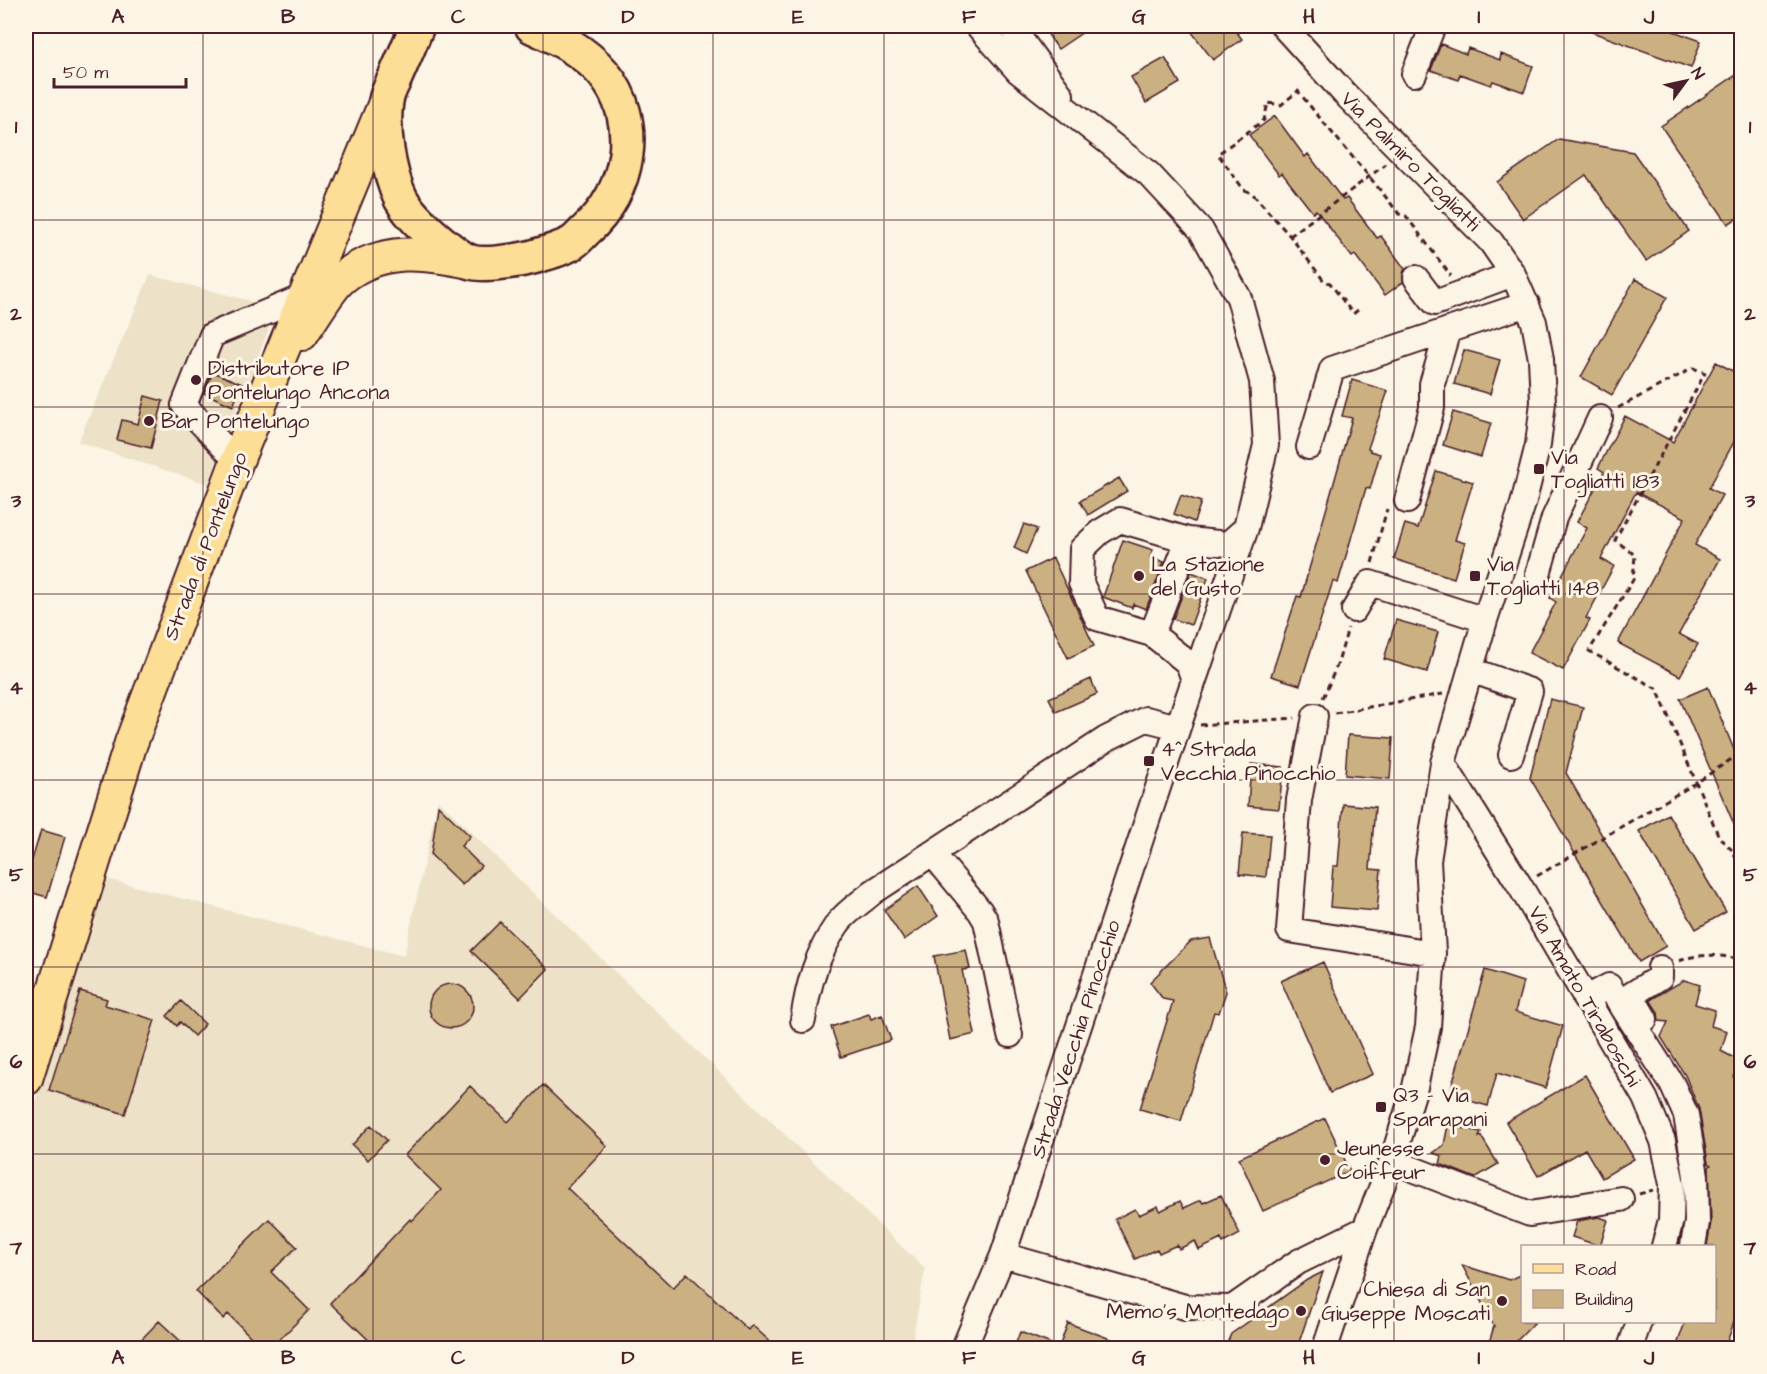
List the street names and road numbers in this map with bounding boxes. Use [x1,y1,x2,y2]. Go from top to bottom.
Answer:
street label: Via Palmiro Togliatti [1333,85,1487,239]
street label: Strada di Pontelungo [156,448,257,645]
street label: Via Amato Tiraboschi [1521,901,1648,1092]
street label: Strada Vecchia Pinocchio [1023,916,1128,1162]

